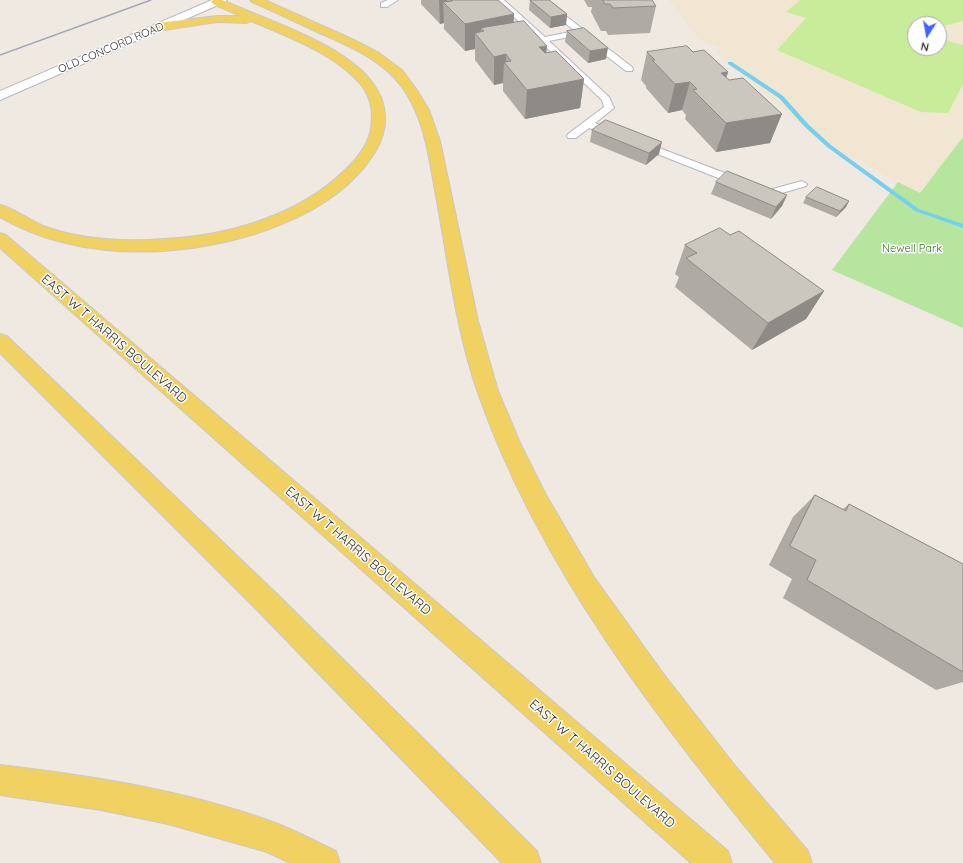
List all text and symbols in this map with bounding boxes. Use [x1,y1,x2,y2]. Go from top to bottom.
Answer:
north arrow [907,16,947,56]
street label: OLD CONCORD ROAD [56,20,166,76]
text: N [920,39,930,54]
park label: Newell Park [882,242,942,256]
street label: EAST W T HARRIS BOULEVARD [38,271,190,407]
street label: EAST W T HARRIS BOULEVARD [282,483,434,619]
street label: EAST W T HARRIS BOULEVARD [526,696,678,832]

